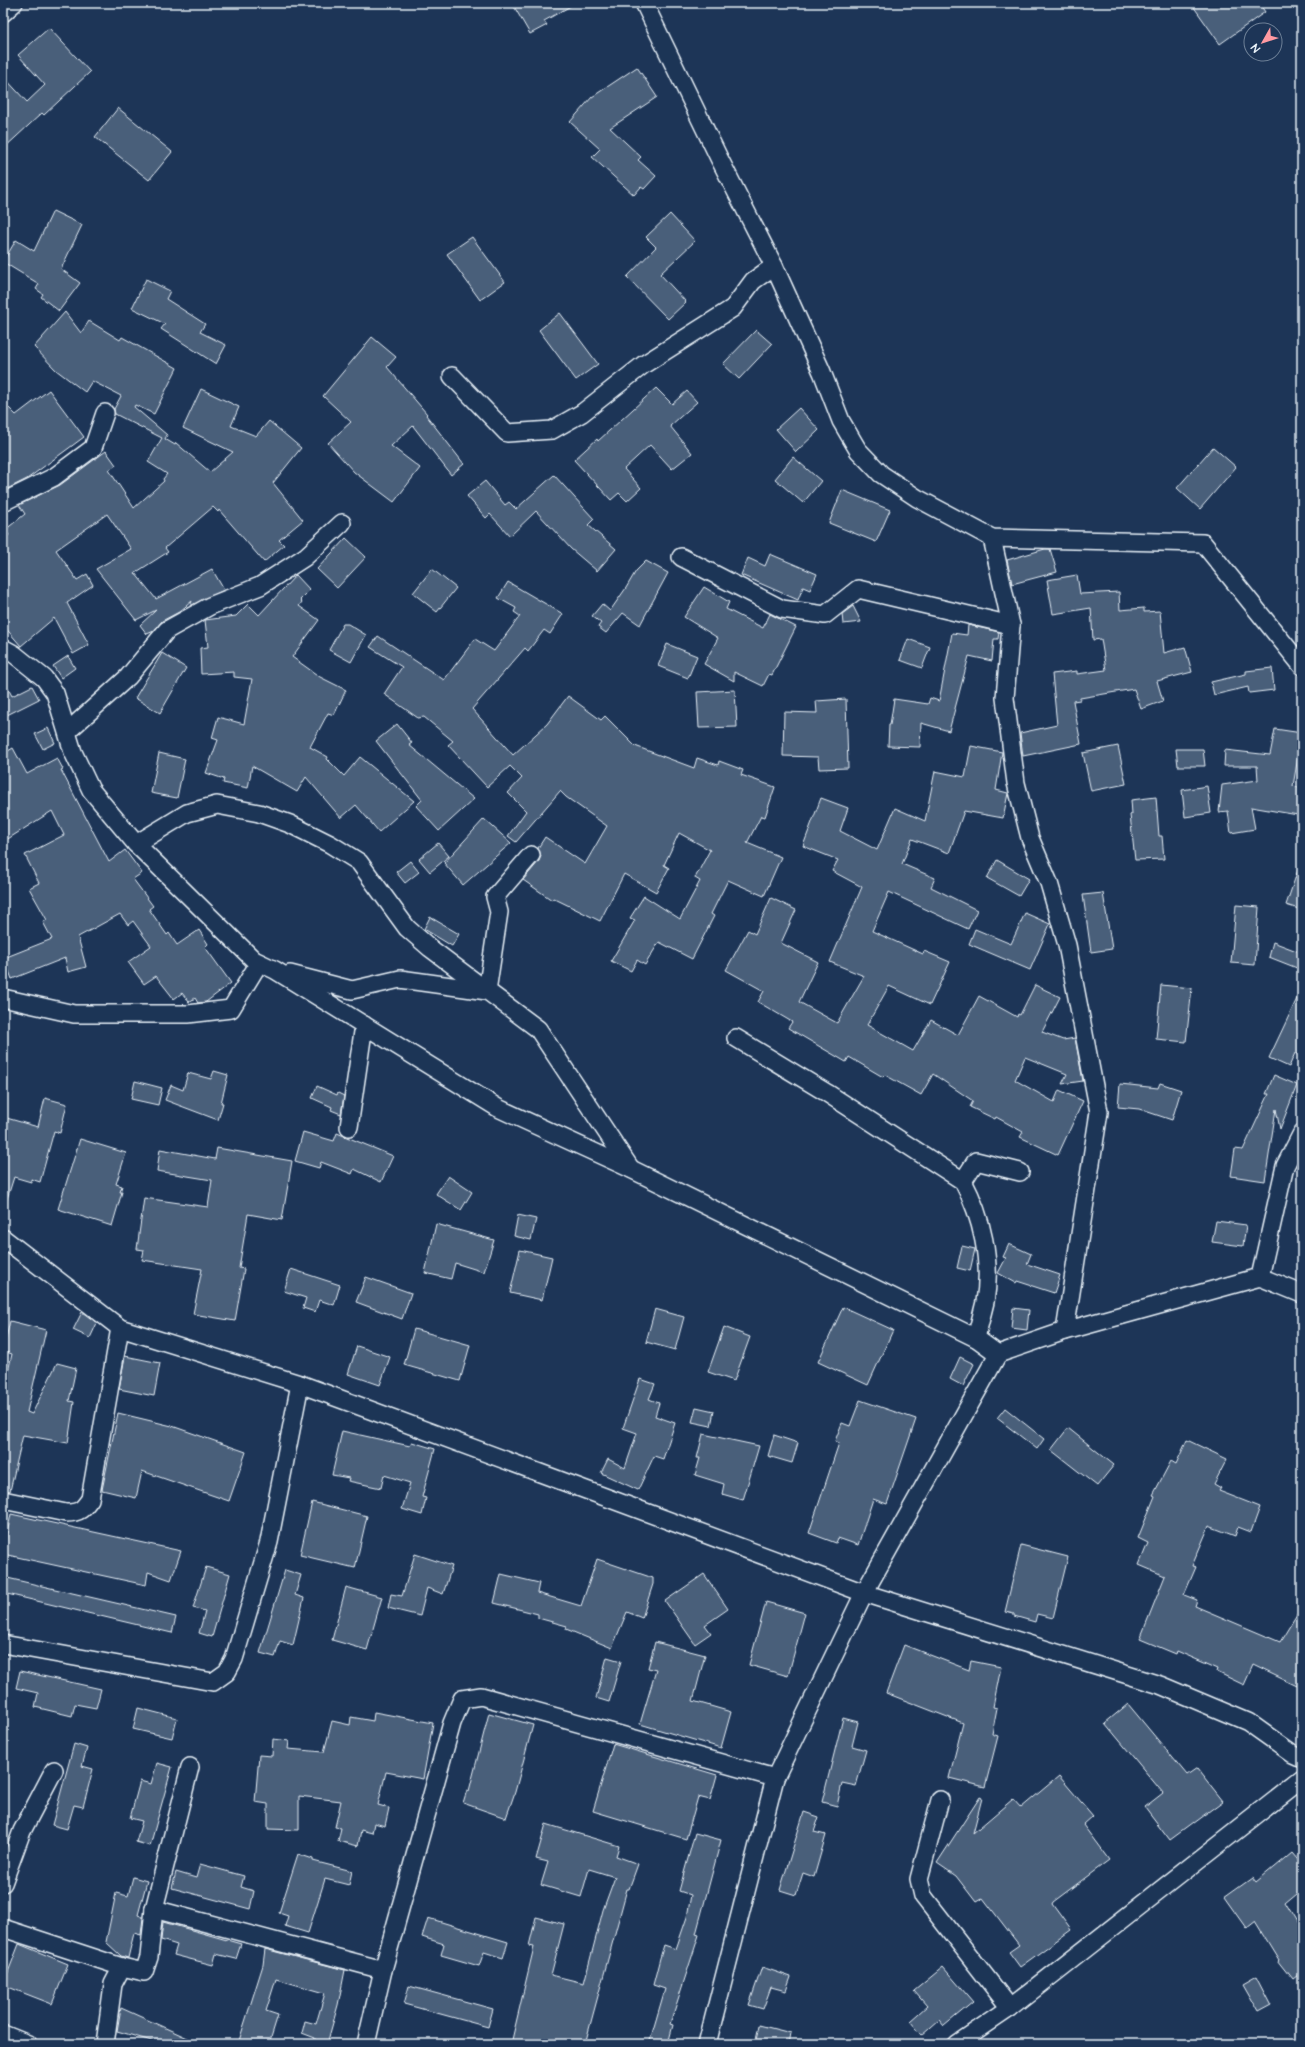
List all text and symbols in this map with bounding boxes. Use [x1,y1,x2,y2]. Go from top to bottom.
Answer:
north arrow [1243,22,1283,62]
text: N [1248,41,1264,55]

